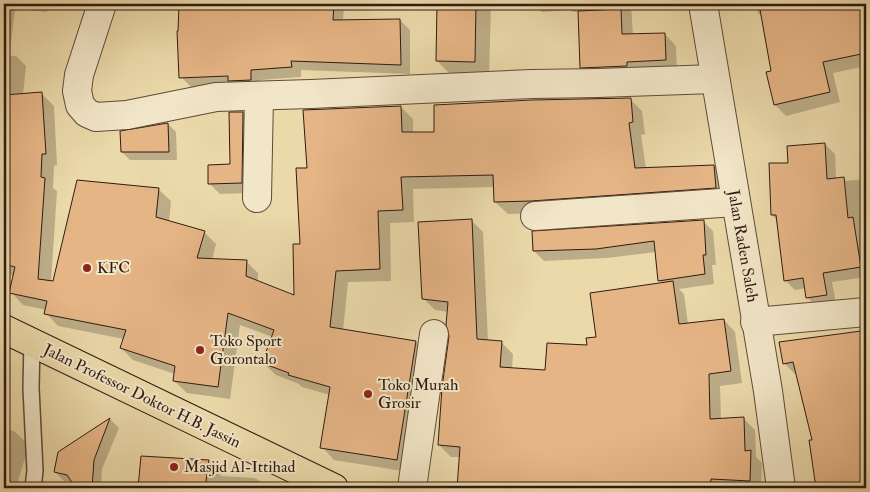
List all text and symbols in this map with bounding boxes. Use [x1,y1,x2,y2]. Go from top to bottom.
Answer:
street label: Jalan Raden Saleh [722,187,763,305]
place label: KFC [97,258,130,278]
marker: KFC [81,262,93,274]
place label: Toko Sport Gorontalo [210,331,282,369]
street label: Jalan Professor Doktor H.B. Jassin [39,339,244,453]
marker: Toko Sport Gorontalo [194,344,206,356]
place label: Toko Murah Grosir [378,375,459,413]
marker: Toko Murah Grosir [362,388,374,400]
place label: Masjid Al-Ittihad [184,457,295,477]
marker: Masjid Al-Ittihad [168,461,180,473]

